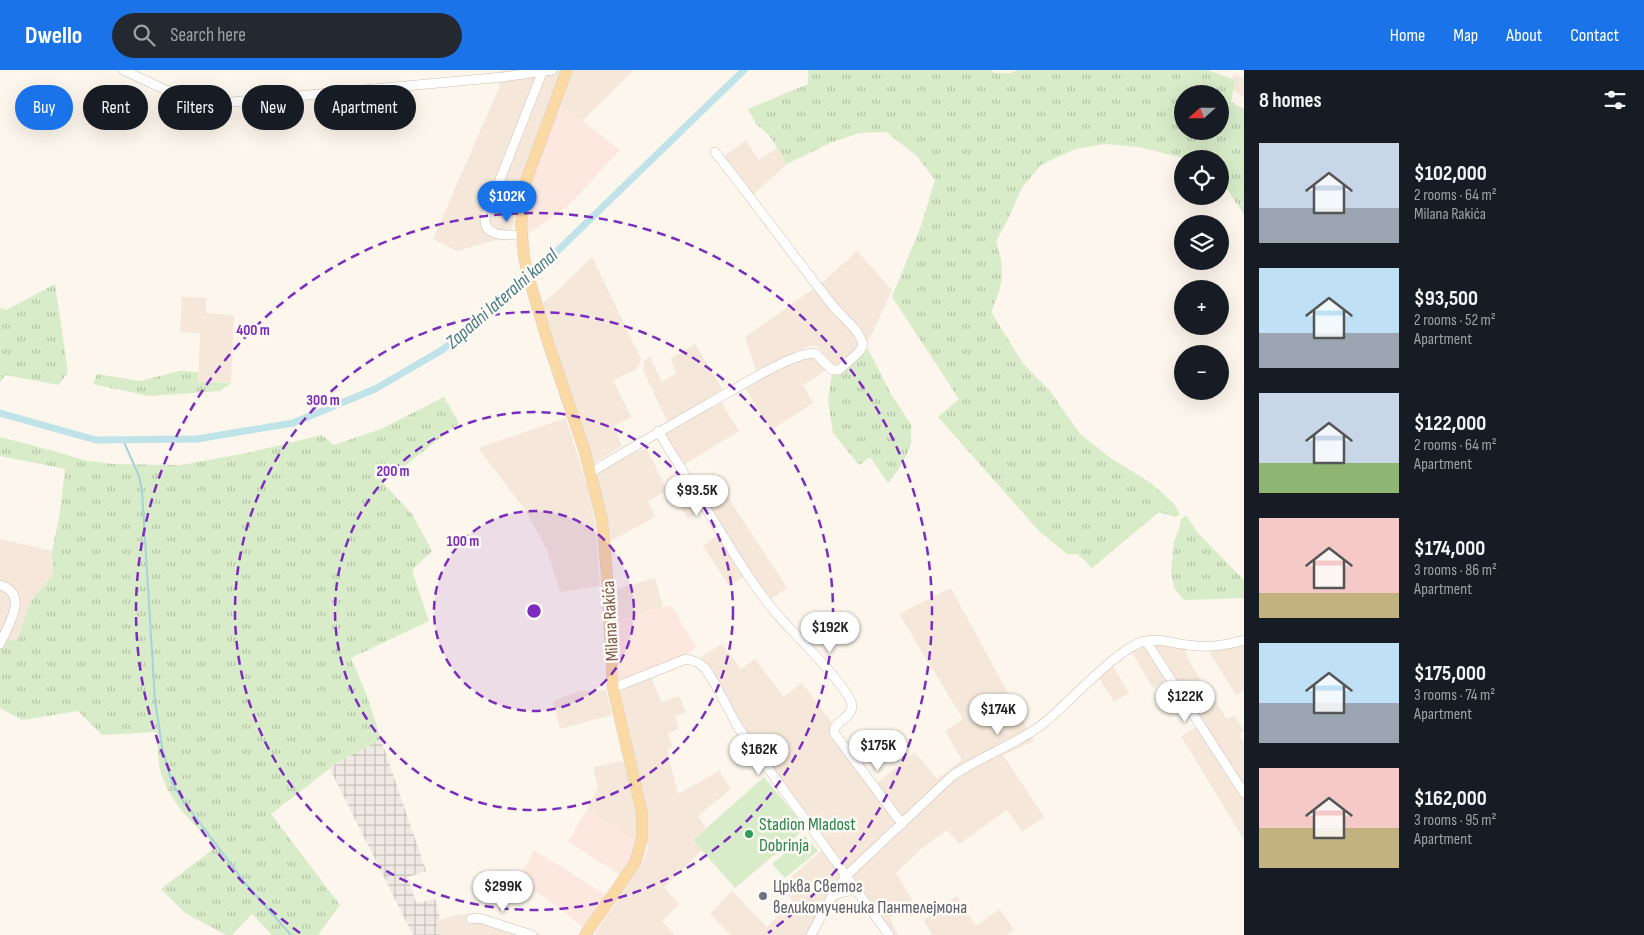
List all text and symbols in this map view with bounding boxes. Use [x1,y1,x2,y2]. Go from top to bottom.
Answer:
search box [112,13,462,58]
text: Dwello [25,21,82,50]
icon: search [130,21,158,49]
text: Search here [170,24,246,47]
text: Home [1390,25,1425,46]
text: Map [1453,25,1478,46]
text: About [1506,25,1542,46]
text: Contact [1570,25,1619,46]
chip: Buy [15,85,73,130]
chip: Rent [83,85,148,130]
chip: Filters [158,85,232,130]
chip: New [242,85,304,130]
chip: Apartment [314,85,416,130]
north arrow [1174,85,1229,140]
map controls [1174,85,1229,400]
icon: filters [1601,86,1629,114]
text: 8 homes [1259,88,1322,113]
button: locate [1174,150,1229,205]
text: $102,000 [1414,161,1487,186]
icon: home [1299,163,1359,223]
pin: $102K [472,180,542,223]
text: 2 rooms · 64 m² [1414,186,1497,205]
text: $102K [489,187,525,206]
text: Milana Rakića [1414,205,1486,224]
button: layers [1174,215,1229,270]
water label: Zapadni lateralni kanal [441,244,563,355]
button: + [1174,280,1229,335]
text: $93,500 [1414,286,1478,311]
icon: home [1299,288,1359,348]
text: 2 rooms · 52 m² [1414,311,1496,330]
text: 400 m [236,321,270,340]
text: Apartment [1414,330,1472,349]
button: − [1174,345,1229,400]
text: 300 m [306,391,340,410]
text: $122,000 [1414,411,1486,436]
icon: home [1299,413,1359,473]
text: 2 rooms · 64 m² [1414,436,1497,455]
text: Apartment [1414,455,1472,474]
text: 200 m [376,462,410,481]
pin: $93.5K [656,474,738,517]
text: $93.5K [676,481,718,500]
text: 100 m [447,532,479,551]
text: $174,000 [1414,536,1485,561]
icon: home [1299,538,1359,598]
text: 3 rooms · 86 m² [1414,561,1497,580]
street label: Milana Rakića [598,580,623,662]
text: Apartment [1414,580,1472,599]
centre of rings [525,602,543,620]
pin: $192K [795,612,865,654]
text: $192K [812,618,848,637]
text: $175,000 [1414,661,1486,686]
icon: home [1299,663,1359,723]
pin: $122K [1150,680,1220,723]
text: 3 rooms · 74 m² [1414,686,1495,705]
text: $122K [1167,687,1203,706]
pin: $174K [963,694,1033,736]
text: $174K [980,700,1016,719]
text: Apartment [1414,705,1472,724]
pin: $175K [843,730,913,772]
pin: $162K [724,734,794,776]
text: $175K [860,736,896,755]
text: $162K [741,740,777,759]
text: $162,000 [1414,786,1487,811]
icon: home [1299,788,1359,848]
text: 3 rooms · 95 m² [1414,811,1496,830]
place label: Stadion Mladost Dobrinja [759,814,856,856]
marker: Stadion Mladost Dobrinja [743,828,755,840]
text: Apartment [1414,830,1472,849]
pin: $299K [468,870,538,913]
place label: Црква Светог великомученика Пантелејмона [773,876,967,918]
text: $299K [484,877,522,896]
marker: Црква Светог великомученика Пантелејмона [757,890,769,902]

